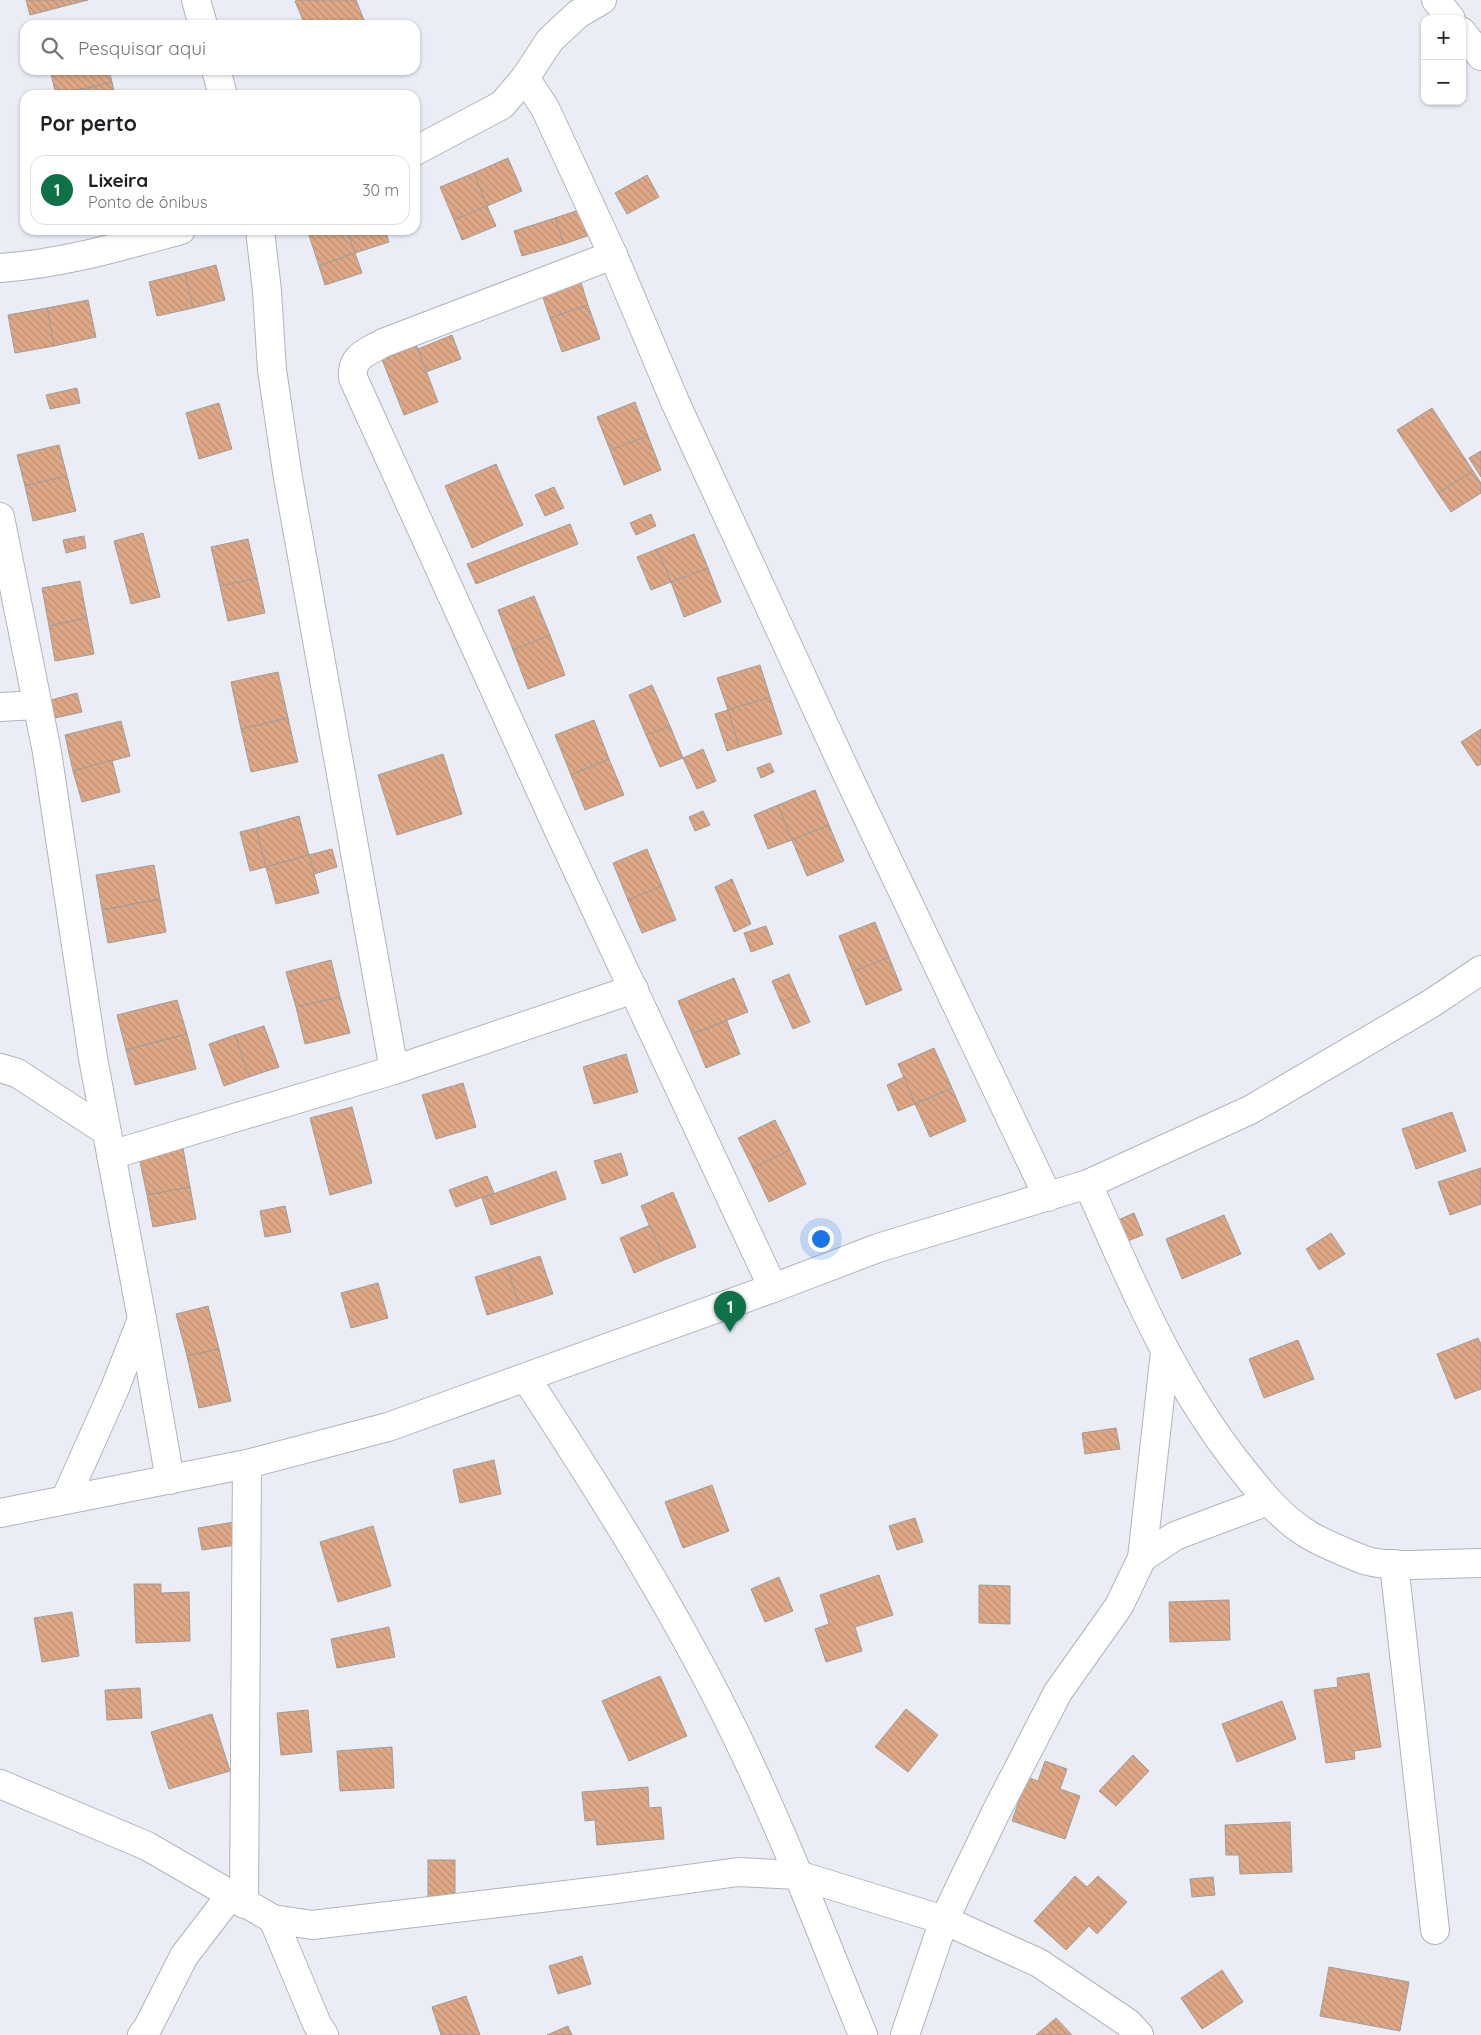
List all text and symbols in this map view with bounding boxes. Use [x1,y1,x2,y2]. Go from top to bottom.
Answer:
map controls [1421,15,1466,105]
button: + [1421,15,1466,60]
search box [20,20,420,75]
icon: search [38,34,66,62]
text: Pesquisar aqui [78,36,206,60]
button: − [1421,60,1466,105]
text: Por perto [40,110,137,136]
text: Lixeira [88,168,148,192]
text: 1 [54,180,60,200]
text: 30 m [362,180,399,200]
text: Ponto de ônibus [88,192,207,212]
your location [808,1226,834,1252]
pin: 1 [714,1291,746,1332]

